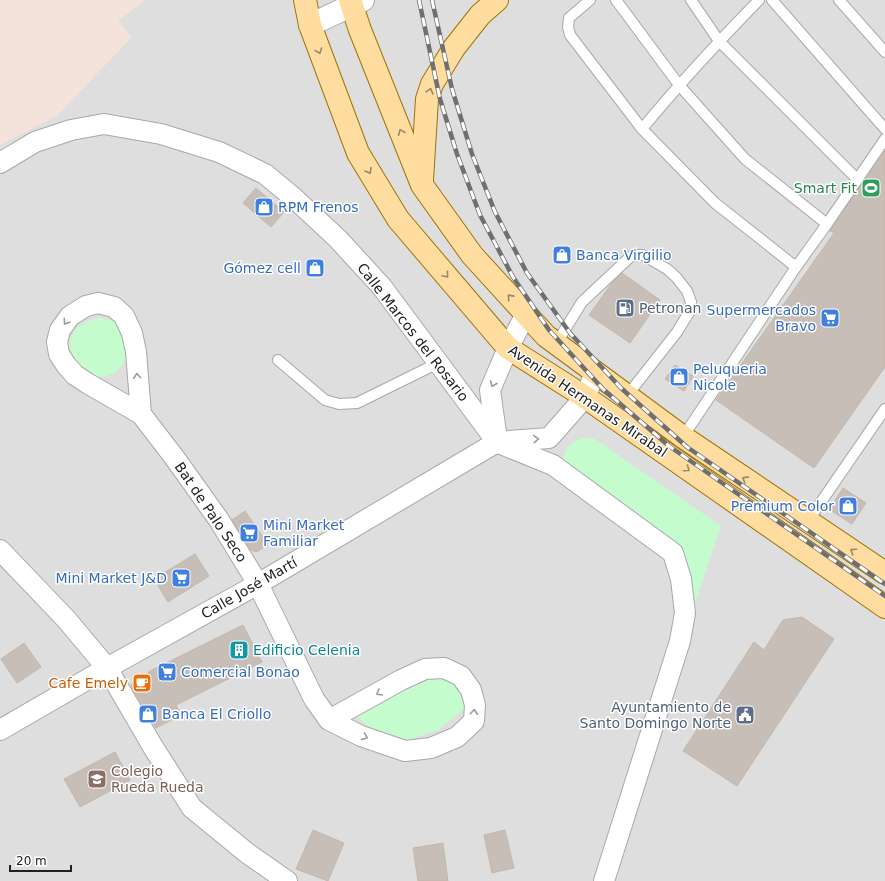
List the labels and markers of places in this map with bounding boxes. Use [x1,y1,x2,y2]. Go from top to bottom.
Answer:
sports icon: Smart Fit [860,177,882,199]
place label: Smart Fit [794,180,858,196]
shop icon: RPM Frenos [253,196,275,218]
place label: RPM Frenos [278,199,359,215]
shop icon: Banca Virgilio [551,244,573,266]
place label: Banca Virgilio [576,247,672,263]
shop icon: Gómez cell [304,257,326,279]
place label: Gómez cell [223,260,301,276]
fuel station icon: Petronan [614,297,636,319]
place label: Petronan [639,300,701,316]
place label: Supermercados Bravo [707,302,816,334]
supermarket icon: Supermercados Bravo [819,307,841,329]
place label: Peluqueria Nicole [693,361,767,393]
shop icon: Peluqueria Nicole [668,366,690,388]
shop icon: Premium Color [837,495,859,517]
place label: Premium Color [731,498,834,514]
place label: Mini Market Familiar [263,517,345,549]
supermarket icon: Mini Market Familiar [238,522,260,544]
supermarket icon: Mini Market J&D [170,567,192,589]
place label: Mini Market J&D [55,570,167,586]
building icon: Edificio Celenia [228,639,250,661]
place label: Edificio Celenia [253,642,360,658]
supermarket icon: Comercial Bonao [156,661,178,683]
place label: Comercial Bonao [181,664,300,680]
cafe icon: Cafe Emely [131,672,153,694]
place label: Cafe Emely [48,675,128,691]
place label: Ayuntamiento de Santo Domingo Norte [580,699,731,731]
shop icon: Banca El Criollo [137,703,159,725]
public building icon: Ayuntamiento de Santo Domingo Norte [734,704,756,726]
place label: Banca El Criollo [162,706,271,722]
place label: Colegio Rueda Rueda [111,763,204,795]
school or university icon: Colegio Rueda Rueda [86,768,108,790]

